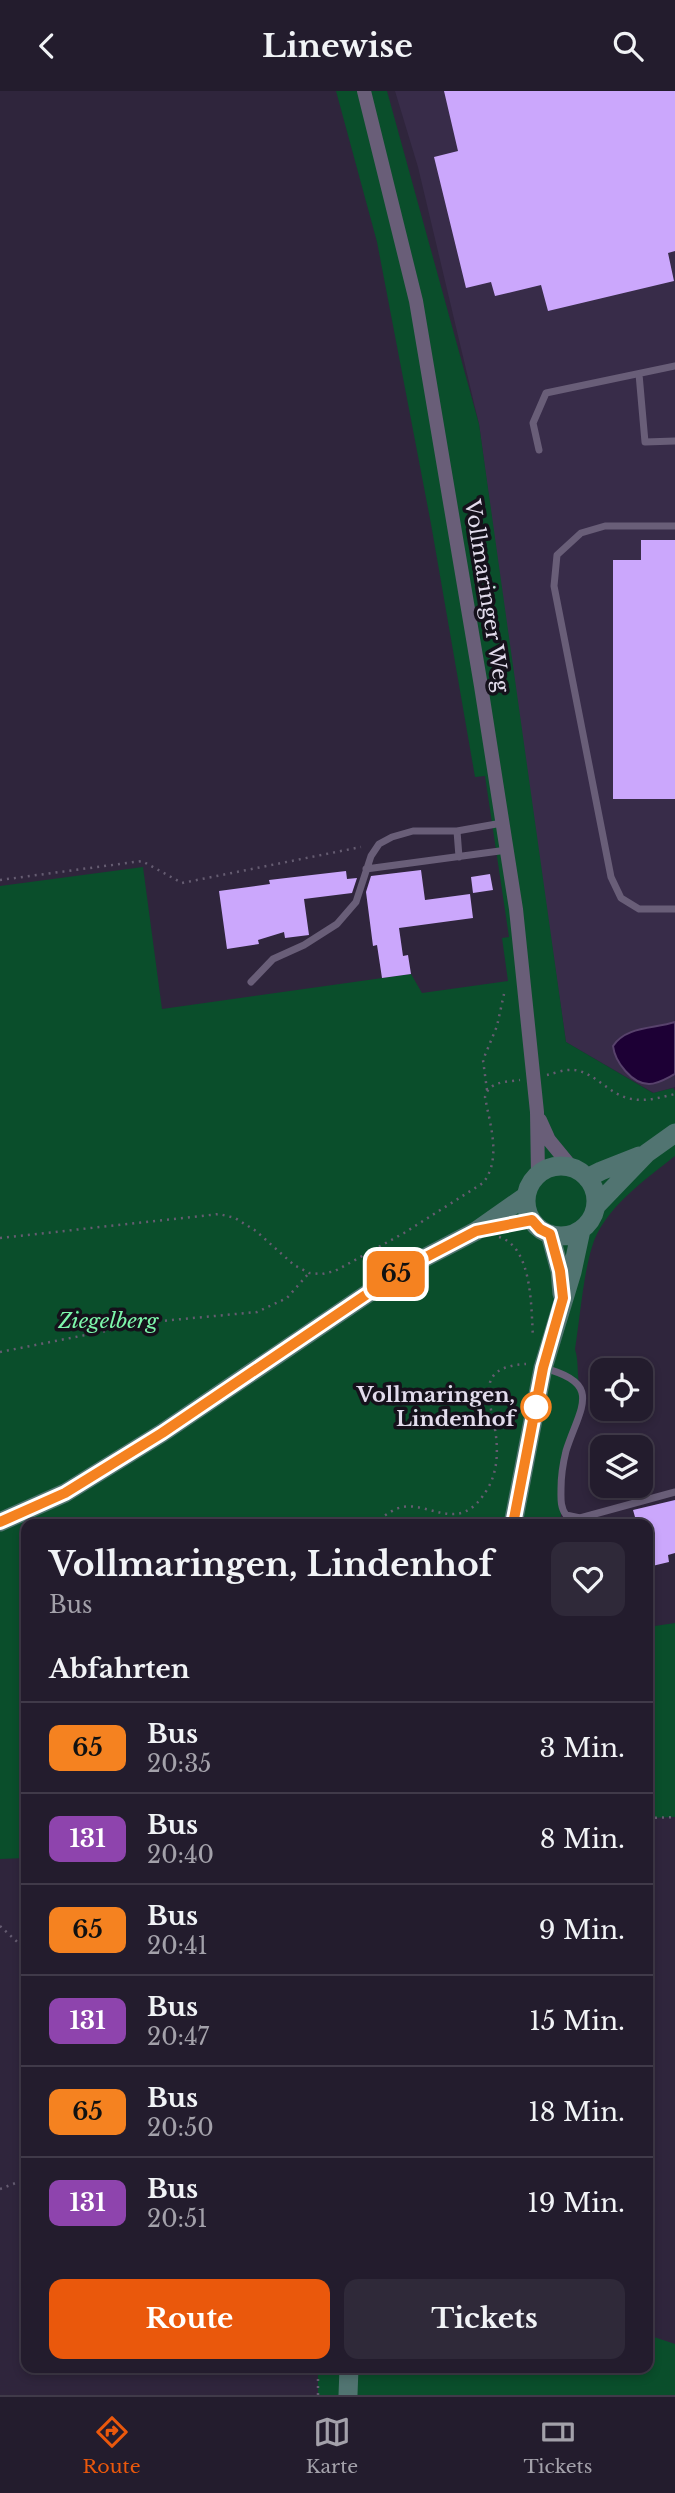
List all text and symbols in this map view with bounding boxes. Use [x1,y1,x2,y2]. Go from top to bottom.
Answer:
text: Linewise [262,26,413,66]
icon: back [28,27,66,65]
icon: search [609,27,647,65]
street label: Vollmaringer Weg [459,497,515,695]
line badge: 65 [364,1251,428,1297]
text: 65 [381,1259,411,1288]
park label: Ziegelberg [57,1308,159,1334]
map controls [590,1358,653,1498]
button: locate [590,1358,653,1421]
place label: Vollmaringen, Lindenhof [356,1382,518,1432]
marker: Vollmaringen, Lindenhof [521,1392,551,1422]
button: layers [590,1435,653,1498]
button: heart [551,1542,625,1616]
text: Vollmaringen, Lindenhof [49,1544,493,1585]
text: Bus [49,1591,92,1619]
text: Abfahrten [49,1653,190,1685]
text: Bus [147,1718,198,1750]
text: 3 Min. [540,1732,625,1764]
text: 65 [72,1733,103,1762]
text: 20:35 [147,1750,211,1778]
text: Bus [147,1809,198,1841]
text: 8 Min. [540,1823,625,1855]
text: 131 [69,1824,106,1853]
text: 20:40 [147,1841,214,1869]
text: Bus [147,1900,198,1932]
text: 9 Min. [539,1914,625,1946]
text: 65 [72,1915,103,1944]
text: 20:41 [147,1932,208,1960]
text: Bus [147,1991,198,2023]
text: 15 Min. [529,2005,625,2037]
text: 131 [69,2006,106,2035]
text: 20:47 [147,2023,209,2051]
text: Bus [147,2082,198,2114]
text: 18 Min. [528,2096,625,2128]
text: 65 [72,2097,103,2126]
text: 20:50 [147,2114,214,2142]
text: Bus [147,2173,198,2205]
text: 19 Min. [527,2187,625,2219]
text: 131 [69,2188,106,2217]
text: 20:51 [147,2205,207,2233]
button: Route [49,2279,330,2359]
button: Tickets [344,2279,625,2359]
tab: Route [83,2413,141,2478]
tab: Karte [306,2413,358,2478]
tab: Tickets [523,2413,592,2478]

